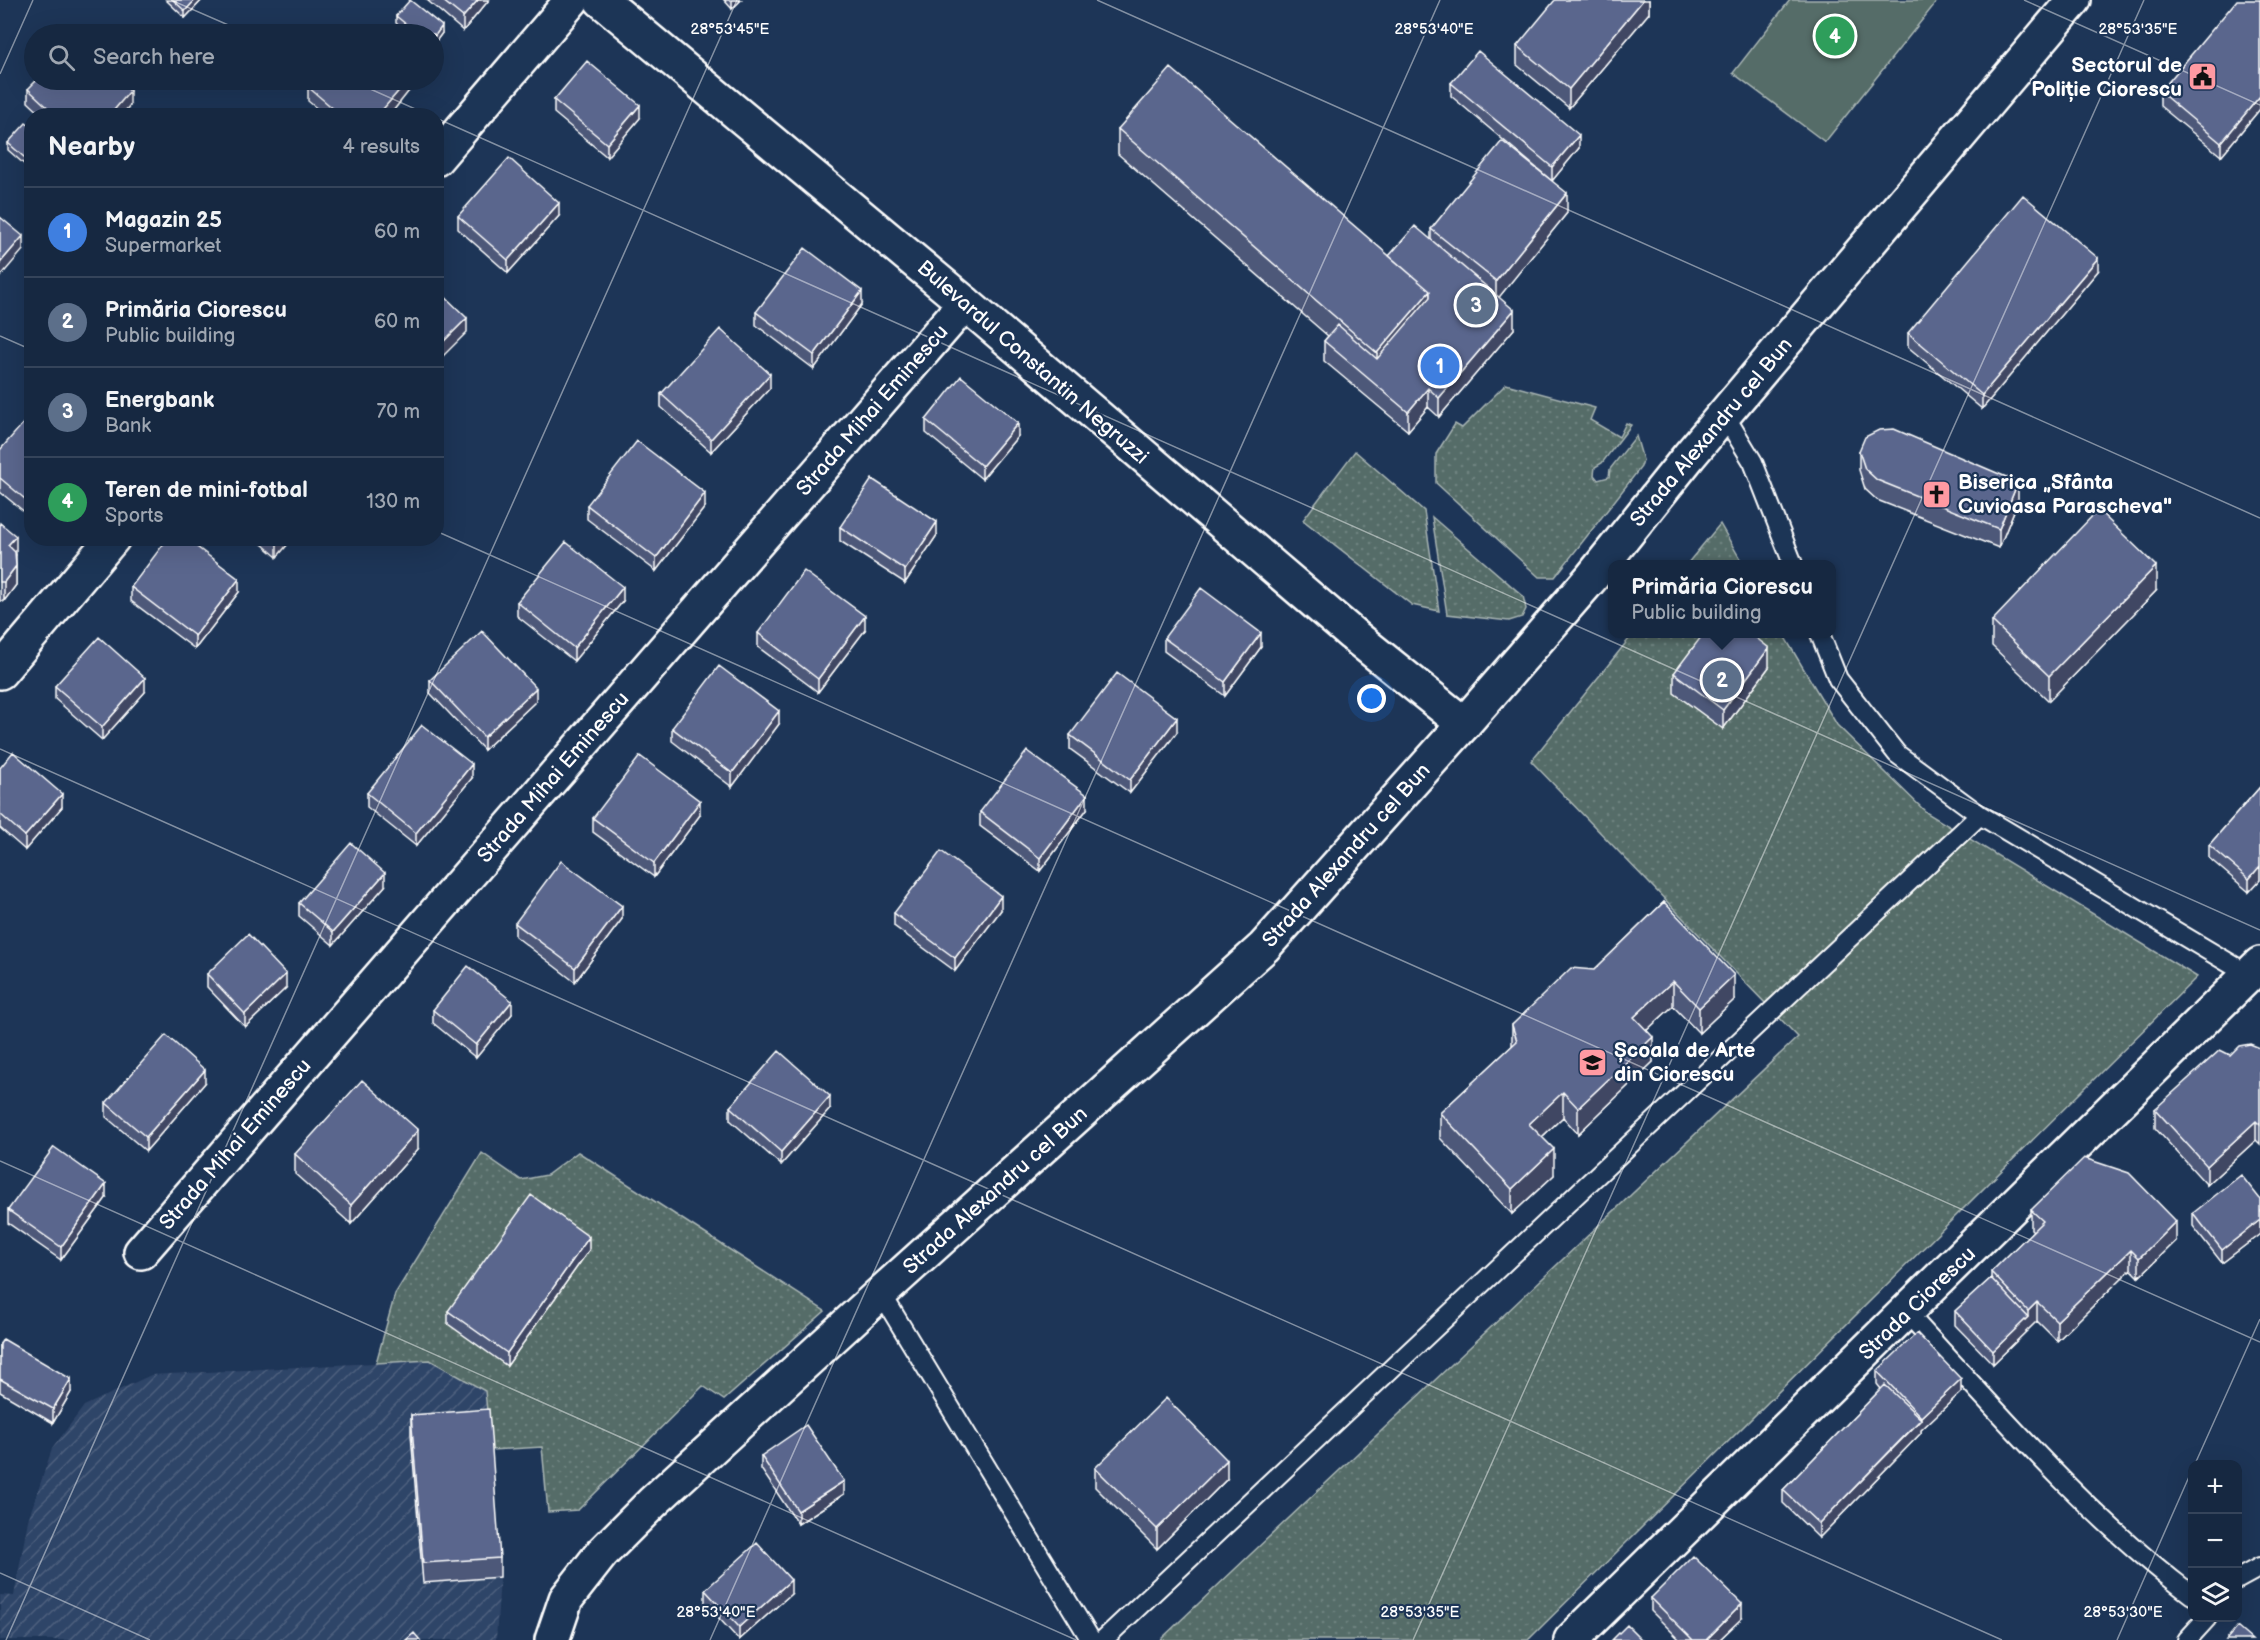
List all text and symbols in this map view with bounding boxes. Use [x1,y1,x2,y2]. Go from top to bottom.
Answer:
pin: 4 [1816,14,1854,58]
text: 28°53'45"E [691,20,770,39]
text: 28°53'40"E [1394,20,1474,39]
text: 28°53'35"E [2099,20,2178,39]
search box [24,24,444,90]
icon: search [45,41,78,74]
text: Search here [93,44,215,71]
place label: Sectorul de Poliție Ciorescu [2031,53,2182,102]
public building icon: Sectorul de Poliție Ciorescu [2187,61,2219,93]
text: Nearby [48,132,135,163]
text: 4 results [342,135,420,159]
text: Magazin 25 [105,207,222,234]
text: 1 [63,220,72,244]
text: 60 m [374,220,420,244]
text: Supermarket [105,234,221,258]
street label: Bulevardul Constantin Negruzzi [912,255,1153,470]
pin: 3 [1456,282,1496,328]
text: Primăria Ciorescu [105,297,287,324]
text: 2 [62,310,73,334]
text: 60 m [374,310,420,334]
street label: Strada Mihai Eminescu [791,320,954,501]
text: Public building [105,324,235,348]
street label: Strada Alexandru cel Bun [1625,333,1798,532]
pin: 1 [1420,344,1460,388]
text: Energbank [105,387,214,414]
text: 3 [62,400,73,424]
text: 70 m [376,400,420,424]
text: Bank [105,414,151,438]
place label: Biserica „Sfânta Cuvioasa Parascheva" [1958,470,2172,519]
text: Teren de mini-fotbal [105,477,308,504]
church icon: Biserica „Sfânta Cuvioasa Parascheva" [1921,478,1953,510]
text: 4 [62,490,73,514]
text: 130 m [366,490,420,514]
text: Sports [105,504,163,528]
popup [1608,560,1836,638]
text: Primăria Ciorescu [1631,574,1813,601]
text: Public building [1631,601,1761,625]
pin: 2 [1702,658,1742,702]
your location [1357,684,1386,713]
street label: Strada Mihai Eminescu [472,687,635,868]
street label: Strada Alexandru cel Bun [1257,758,1436,953]
place label: Școala de Arte din Ciorescu [1614,1038,1755,1087]
school or university icon: Școala de Arte din Ciorescu [1577,1046,1609,1078]
street label: Strada Mihai Eminescu [154,1054,317,1235]
street label: Strada Alexandru cel Bun [898,1101,1093,1280]
street label: Strada Ciorescu [1854,1241,1981,1365]
map controls [2188,1460,2242,1622]
button: + [2188,1460,2242,1514]
button: − [2188,1514,2242,1568]
button: layers [2188,1568,2242,1622]
text: 28°53'40"E [676,1603,756,1622]
text: 28°53'35"E [1381,1603,1460,1622]
text: 28°53'30"E [2083,1603,2163,1622]

